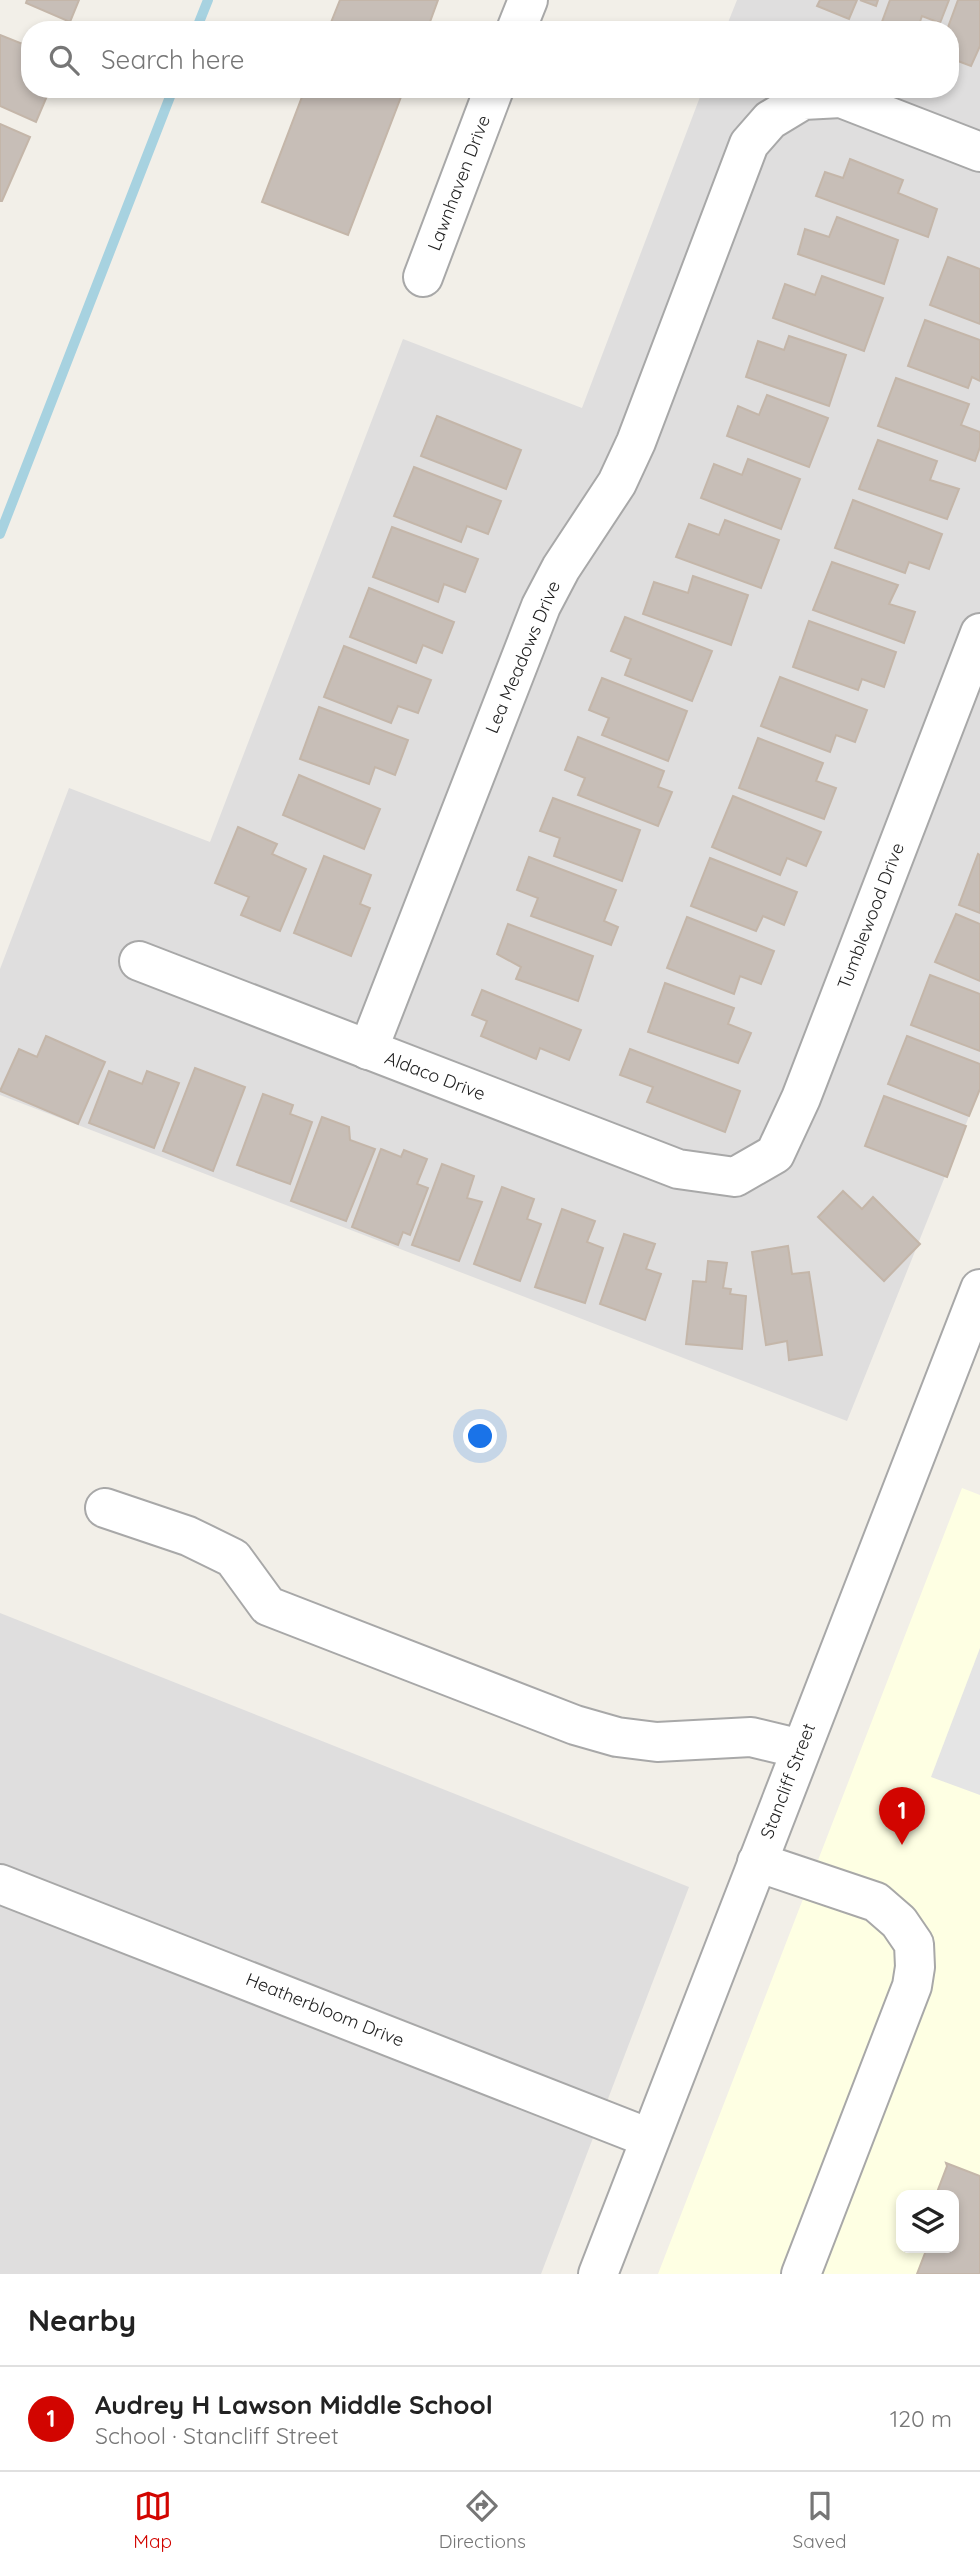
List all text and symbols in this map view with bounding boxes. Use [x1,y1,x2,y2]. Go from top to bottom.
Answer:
search box [21,21,959,98]
icon: search [45,41,83,79]
text: Search here [101,43,245,76]
street label: Lawnhaven Drive [422,112,495,254]
street label: Lea Meadows Drive [480,577,565,737]
street label: Tumblewood Drive [832,839,909,992]
street label: Aldaco Drive [382,1046,489,1105]
your location [463,1419,497,1453]
street label: Stancliff Street [755,1720,820,1842]
pin: 1 [879,1787,925,1845]
street label: Heatherbloom Drive [243,1967,408,2052]
map controls [896,2190,959,2253]
button: layers [896,2190,959,2253]
text: Nearby [28,2301,136,2339]
text: Audrey H Lawson Middle School [95,2388,493,2421]
text: 1 [47,2404,55,2433]
text: 120 m [890,2404,952,2433]
text: School · Stancliff Street [95,2421,339,2450]
tab: Map [133,2487,172,2553]
tab: Directions [439,2487,526,2553]
tab: Saved [792,2487,847,2553]

